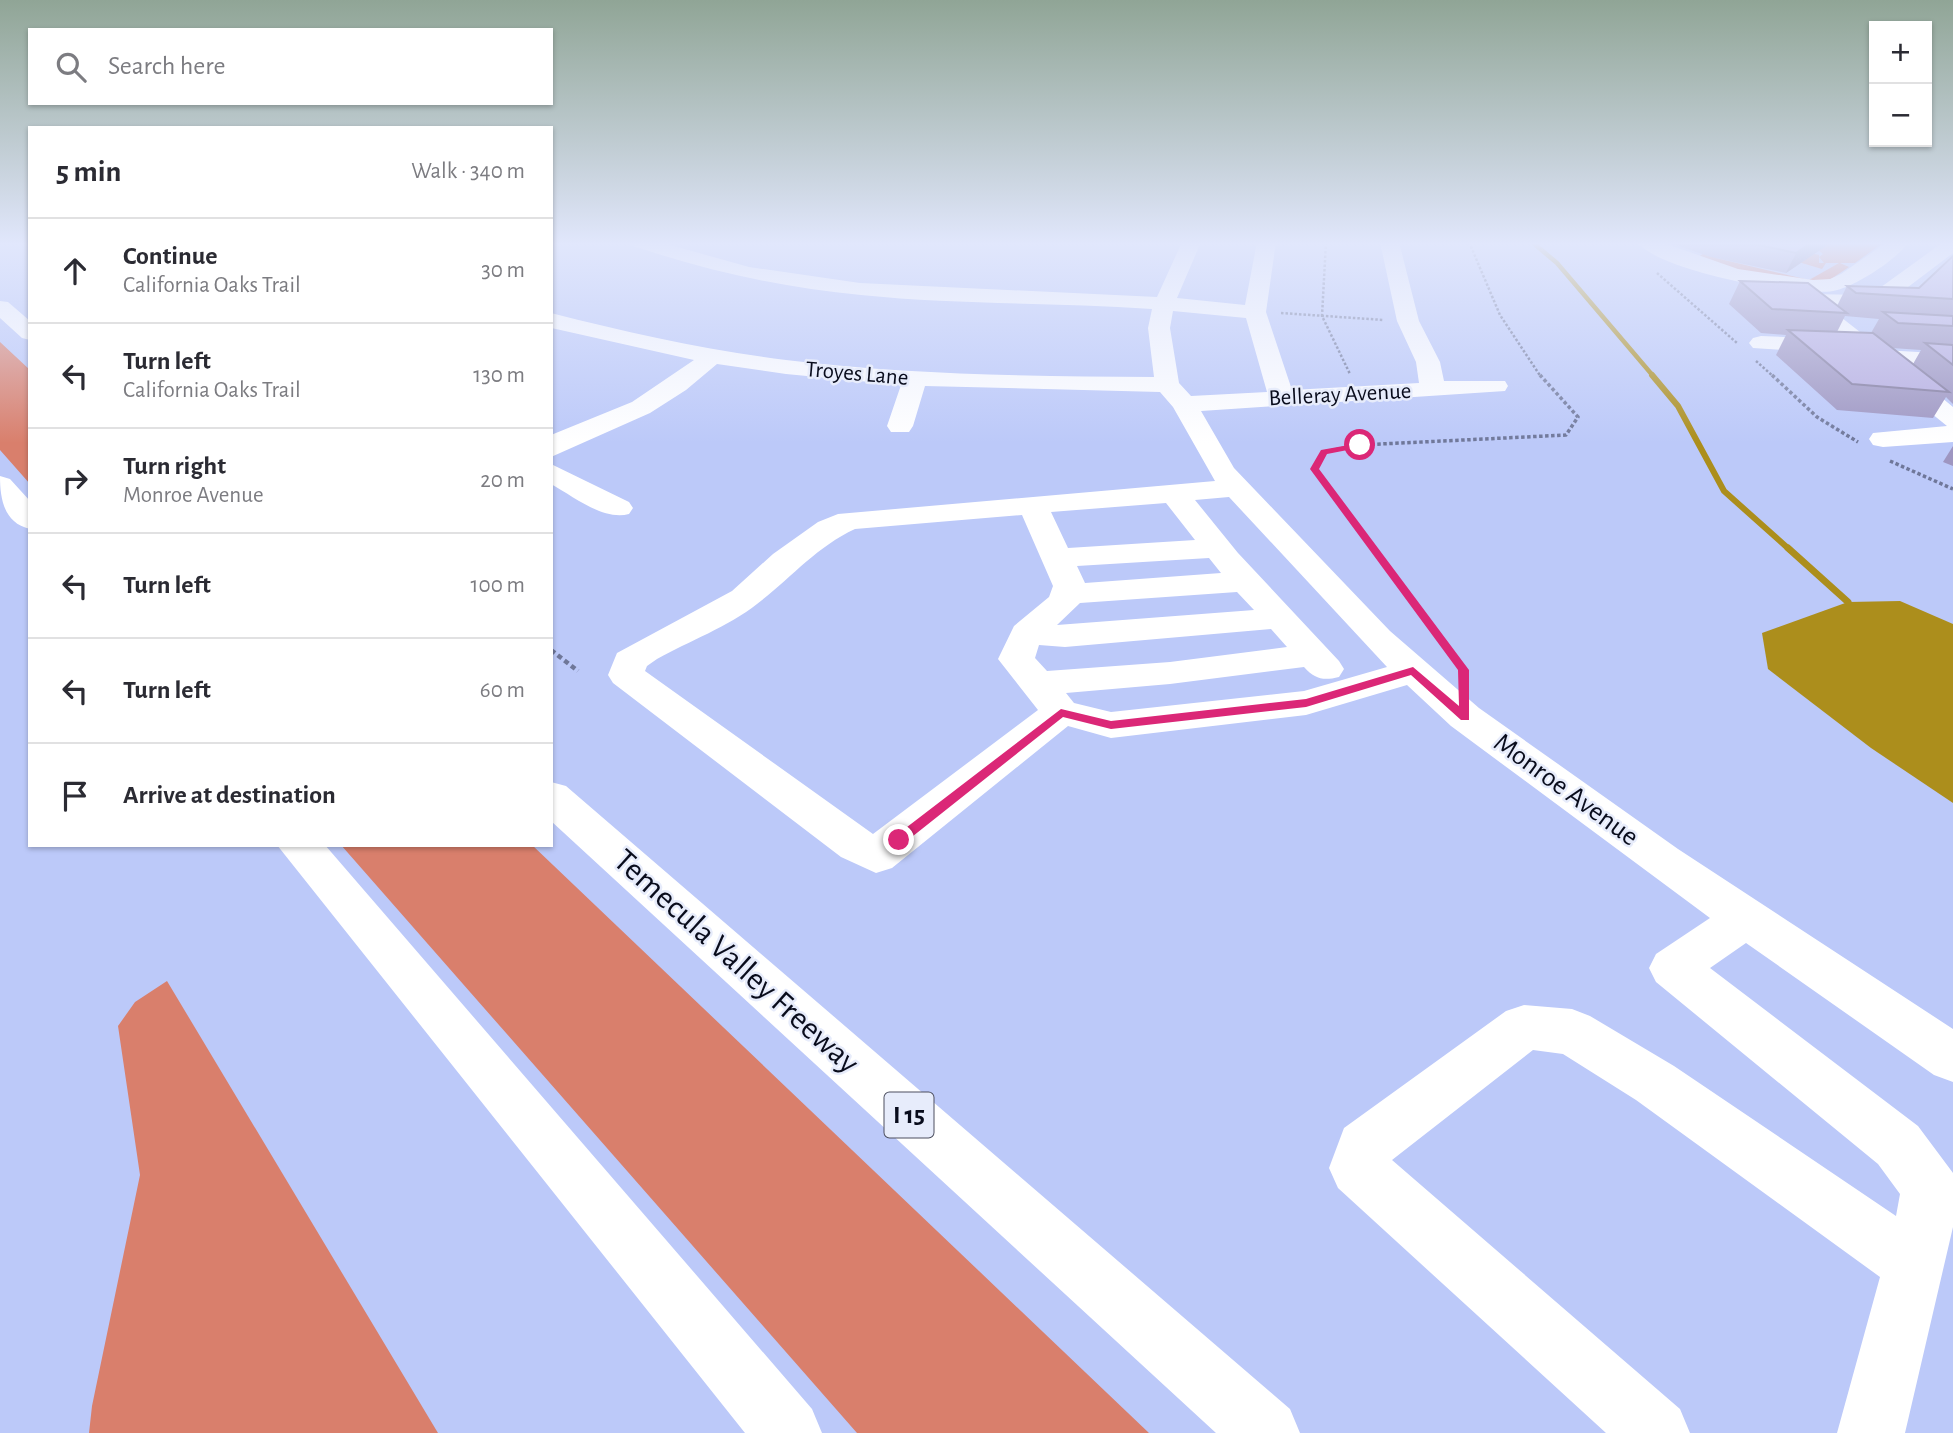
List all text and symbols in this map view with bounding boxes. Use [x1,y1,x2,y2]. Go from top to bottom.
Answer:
map controls [1869,21,1932,147]
button: + [1869,21,1932,84]
search box [28,28,553,105]
icon: search [52,48,90,86]
text: Search here [108,53,226,79]
button: − [1869,84,1932,147]
text: 5 min [56,157,121,187]
text: Walk · 340 m [411,160,525,183]
text: Continue [123,243,218,269]
icon: ahead [56,252,94,290]
text: 30 m [481,259,525,282]
text: California Oaks Trail [123,274,301,297]
text: Turn left [123,348,211,374]
icon: left [56,357,94,395]
street label: Troyes Lane [805,358,909,390]
text: 130 m [473,364,525,387]
text: California Oaks Trail [123,379,301,402]
street label: Belleray Avenue [1268,380,1412,410]
route start [1344,429,1375,460]
text: Turn right [123,453,226,479]
icon: right [56,462,94,500]
text: 20 m [480,469,525,492]
text: Monroe Avenue [123,484,264,507]
icon: left [56,567,94,605]
text: Turn left [123,572,211,598]
text: 100 m [471,574,525,597]
icon: left [56,672,94,710]
text: Turn left [123,677,211,703]
text: 60 m [480,679,525,702]
street label: Monroe Avenue [1489,728,1643,852]
icon: arrive [56,777,94,815]
text: Arrive at destination [123,782,336,808]
route end [883,824,914,855]
street label: Temecula Valley Freeway [607,844,865,1080]
road number: I 15 [884,1092,934,1138]

